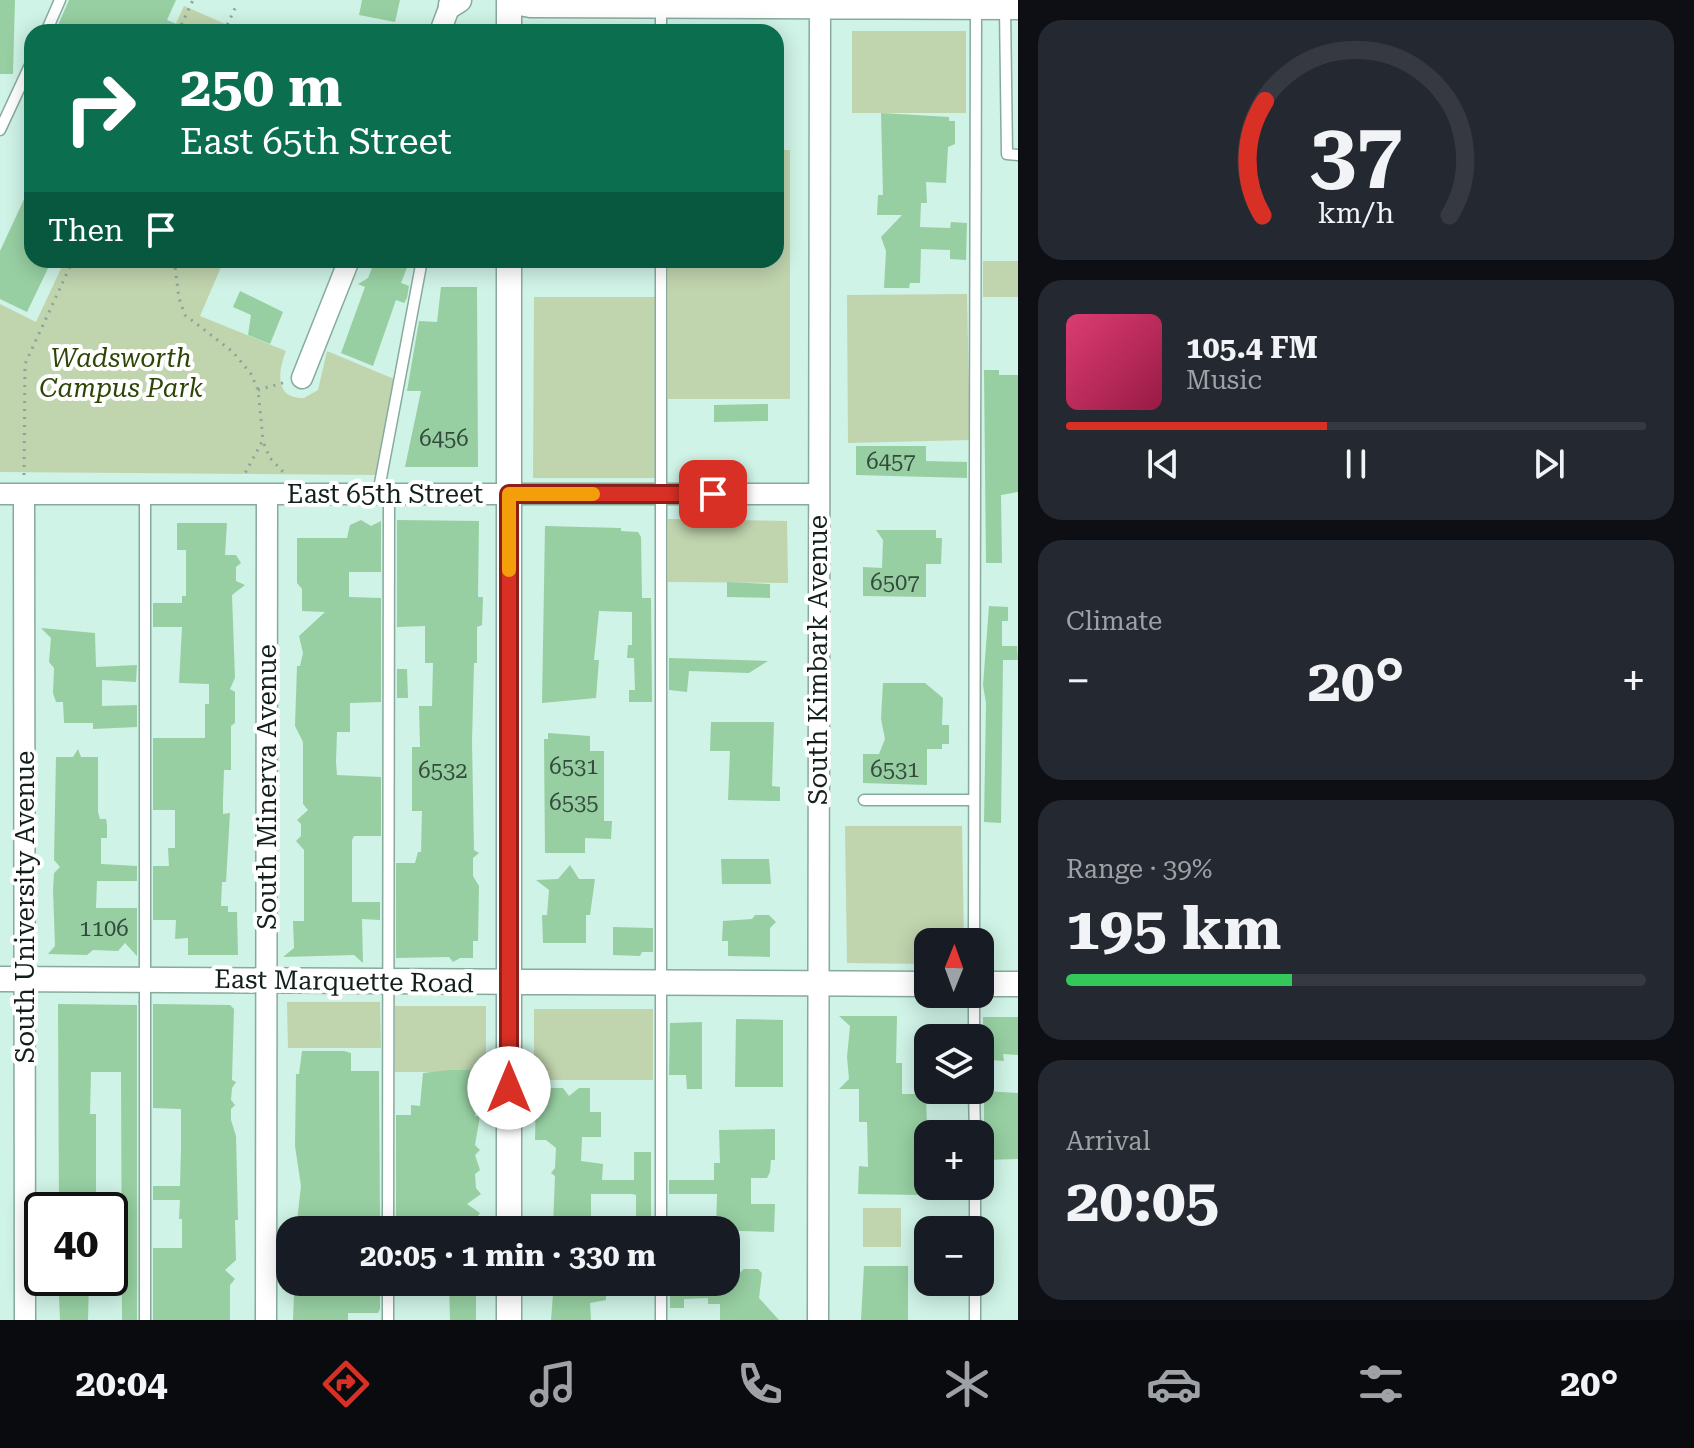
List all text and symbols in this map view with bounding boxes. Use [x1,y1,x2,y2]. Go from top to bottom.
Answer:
text: 250 m [180,54,342,120]
icon: right [48,56,152,160]
text: 37 [1309,105,1403,202]
text: East 65th Street [180,121,452,163]
text: km/h [1318,196,1394,230]
icon: arrive [139,208,183,252]
text: Then [48,213,123,248]
text: 105.4 FM [1186,330,1318,365]
park label: Wadsworth Campus Park [39,343,204,403]
text: Music [1186,365,1262,395]
house number: 6456 [419,426,469,451]
icon: previous [1141,442,1185,486]
icon: pause [1334,442,1378,486]
icon: next [1527,442,1571,486]
house number: 6457 [866,449,916,474]
pin [679,460,747,528]
icon: arrive [691,472,735,516]
street label: East 65th Street [287,479,483,509]
street label: South Kimbark Avenue [803,515,833,805]
house number: 6507 [870,570,920,595]
text: Climate [1066,606,1162,636]
street label: South Minerva Avenue [252,644,282,930]
text: 20° [1307,645,1405,716]
text: − [1066,655,1091,707]
text: + [1621,655,1646,707]
street label: South University Avenue [10,751,40,1063]
house number: 6531 [549,754,599,779]
house number: 6531 [870,757,920,782]
house number: 6532 [418,758,468,783]
house number: 6535 [549,790,599,815]
text: Range · 39% [1066,854,1212,884]
text: 195 km [1066,893,1281,964]
house number: 1106 [79,916,129,941]
north arrow [914,928,994,1008]
map controls [914,928,994,1296]
street label: East Marquette Road [214,964,474,998]
button: layers [914,1024,994,1104]
position arrow [467,1046,551,1130]
button: + [914,1120,994,1200]
text: Arrival [1066,1126,1151,1156]
text: 20:05 [1066,1165,1219,1236]
speed limit sign: 40 [24,1192,128,1296]
button: − [914,1216,994,1296]
text: 20:05 · 1 min · 330 m [360,1238,656,1273]
icon: directions [318,1356,374,1412]
icon: music [525,1356,581,1412]
icon: phone [732,1356,788,1412]
icon: climate [939,1356,995,1412]
icon: car [1146,1356,1202,1412]
icon: filters [1353,1356,1409,1412]
text: 20:04 [75,1363,167,1405]
text: 20° [1560,1363,1618,1405]

